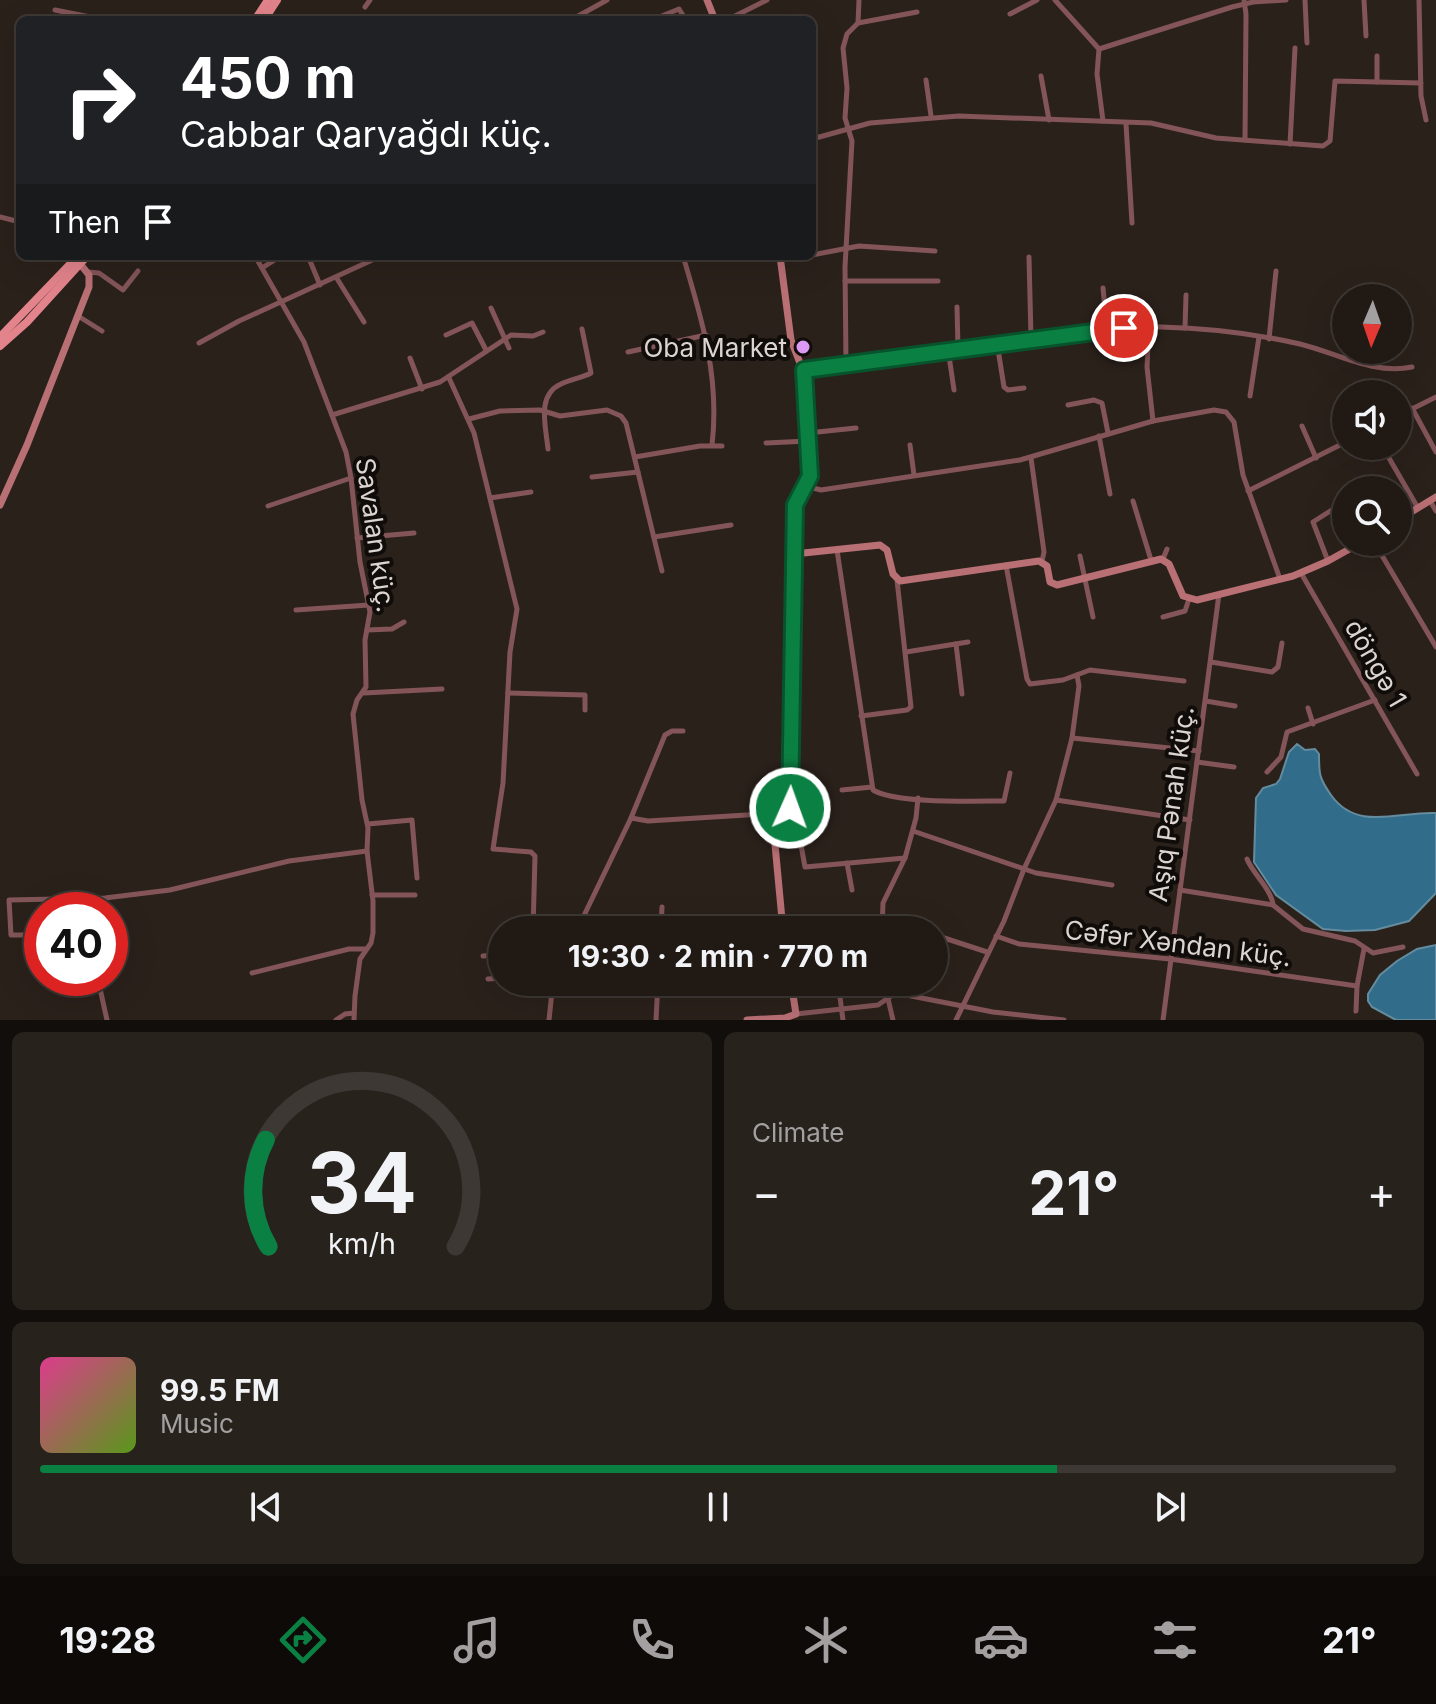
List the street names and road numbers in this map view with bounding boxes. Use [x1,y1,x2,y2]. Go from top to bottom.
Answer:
street label: Savalan küç. [350,456,402,614]
street label: döngə 1 [1339,614,1413,712]
street label: Aşıq Pənah küç. [1142,704,1200,904]
street label: Cəfər Xəndan küç. [1063,914,1293,972]

